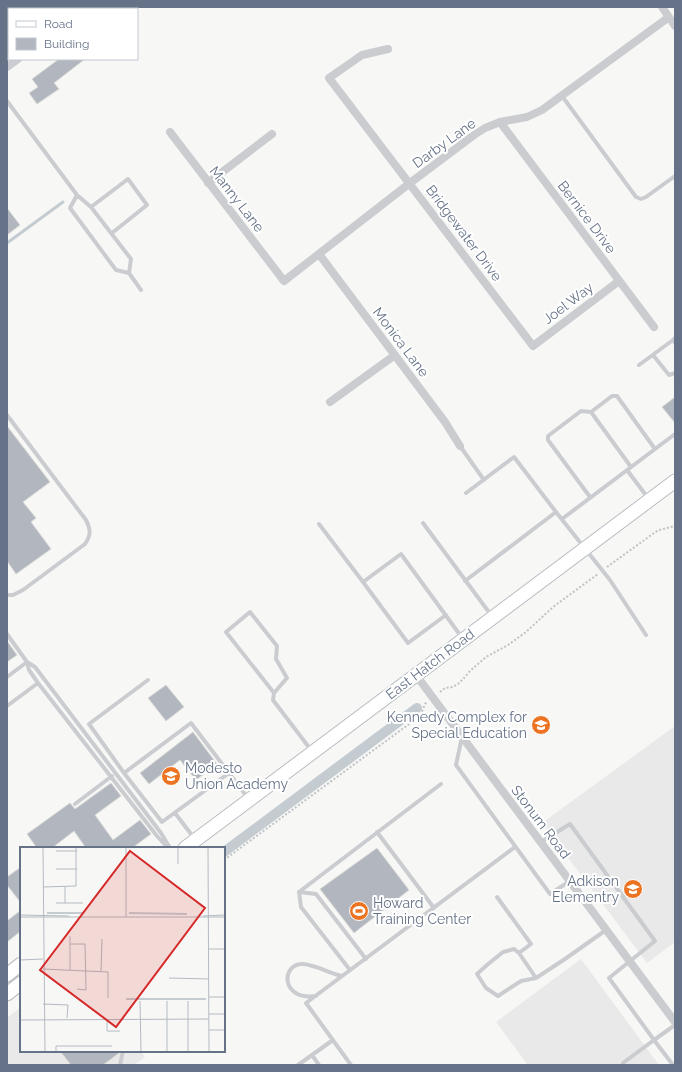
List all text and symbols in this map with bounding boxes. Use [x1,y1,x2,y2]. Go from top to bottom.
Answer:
legend [8,8,138,60]
text: Road [44,17,73,31]
text: Building [44,37,90,51]
street label: Darby Lane [409,115,479,171]
street label: Manny Lane [206,163,268,235]
street label: Bernice Drive [555,178,619,256]
street label: Bridgewater Drive [423,182,505,284]
street label: Joel Way [540,279,597,327]
street label: Monica Lane [370,304,432,380]
street label: East Hatch Road [383,626,477,702]
place label: Kennedy Complex for Special Education [387,709,527,741]
school or university icon: Kennedy Complex for Special Education [530,714,552,736]
place label: Modesto Union Academy [185,760,289,792]
school or university icon: Modesto Union Academy [160,765,182,787]
street label: Stonum Road [508,782,574,862]
inset map [20,847,225,1052]
place label: Adkison Elementry [552,873,619,905]
school or university icon: Adkison Elementry [622,878,644,900]
place label: Howard Training Center [373,895,471,927]
sports icon: Howard Training Center [348,900,370,922]

